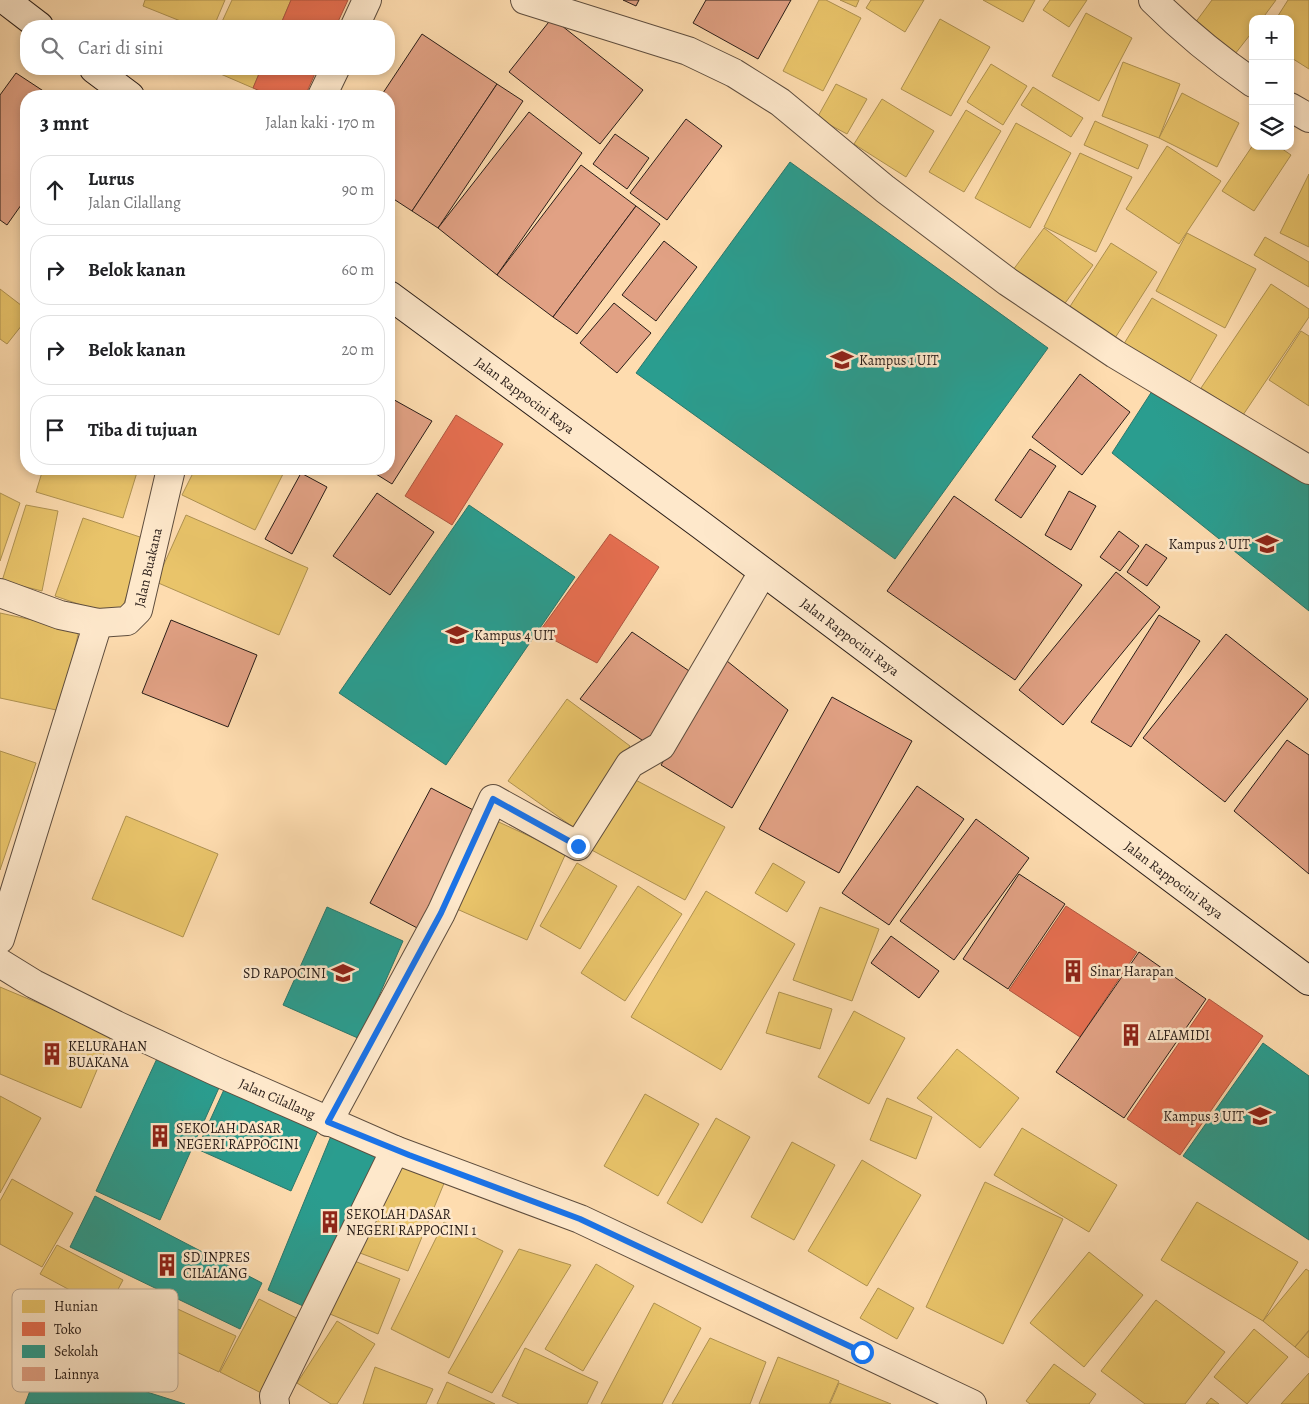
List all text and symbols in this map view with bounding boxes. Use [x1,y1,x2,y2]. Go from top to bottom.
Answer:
map controls [1249,15,1294,150]
button: + [1249,15,1294,60]
search box [20,20,395,75]
icon: search [38,34,66,62]
text: Cari di sini [78,35,163,61]
button: − [1249,60,1294,105]
button: layers [1249,105,1294,150]
text: 3 mnt [40,109,89,137]
text: Jalan kaki · 170 m [265,112,375,134]
text: Lurus [88,166,134,192]
icon: ahead [41,176,69,204]
text: 90 m [342,179,374,201]
text: Jalan Cilallang [88,192,181,214]
icon: right [41,256,69,284]
text: Belok kanan [88,257,186,283]
text: 60 m [342,259,374,281]
icon: right [41,336,69,364]
text: Belok kanan [88,337,186,363]
text: 20 m [341,339,374,361]
school or university icon: Kampus 1 UIT [829,347,855,373]
place label: Kampus 1 UIT [859,351,939,370]
street label: Jalan Rappocini Raya [471,353,579,439]
icon: arrive [41,416,69,444]
text: Tiba di tujuan [88,417,197,443]
street label: Jalan Buakana [130,526,167,609]
school or university icon: Kampus 2 UIT [1254,531,1280,557]
place label: Kampus 2 UIT [1168,535,1250,554]
street label: Jalan Rappocini Raya [796,594,904,681]
school or university icon: Kampus 4 UIT [444,622,470,648]
place label: Kampus 4 UIT [474,626,556,645]
route end [567,835,590,858]
street label: Jalan Rappocini Raya [1120,837,1228,924]
building icon: Sinar Harapan [1060,958,1086,984]
school or university icon: SD RAPOCINI [330,960,356,986]
place label: Sinar Harapan [1090,962,1174,981]
place label: SD RAPOCINI [243,964,326,983]
building icon: ALFAMIDI [1118,1022,1144,1048]
place label: ALFAMIDI [1147,1026,1210,1045]
place label: KELURAHAN BUAKANA [68,1037,147,1072]
building icon: KELURAHAN BUAKANA [39,1041,65,1067]
street label: Jalan Cilallang [236,1074,318,1124]
school or university icon: Kampus 3 UIT [1247,1103,1273,1129]
place label: Kampus 3 UIT [1163,1107,1244,1126]
place label: SEKOLAH DASAR NEGERI RAPPOCINI [176,1119,299,1154]
building icon: SEKOLAH DASAR NEGERI RAPPOCINI [147,1123,173,1149]
place label: SEKOLAH DASAR NEGERI RAPPOCINI 1 [346,1205,477,1240]
building icon: SEKOLAH DASAR NEGERI RAPPOCINI 1 [317,1209,343,1235]
place label: SD INPRES CILALANG [183,1248,250,1283]
building icon: SD INPRES CILALANG [154,1252,180,1278]
legend [12,1289,178,1392]
text: Hunian [54,1297,98,1316]
text: Toko [54,1320,81,1339]
route start [851,1341,874,1364]
text: Sekolah [54,1342,99,1361]
text: Lainnya [54,1365,100,1384]

